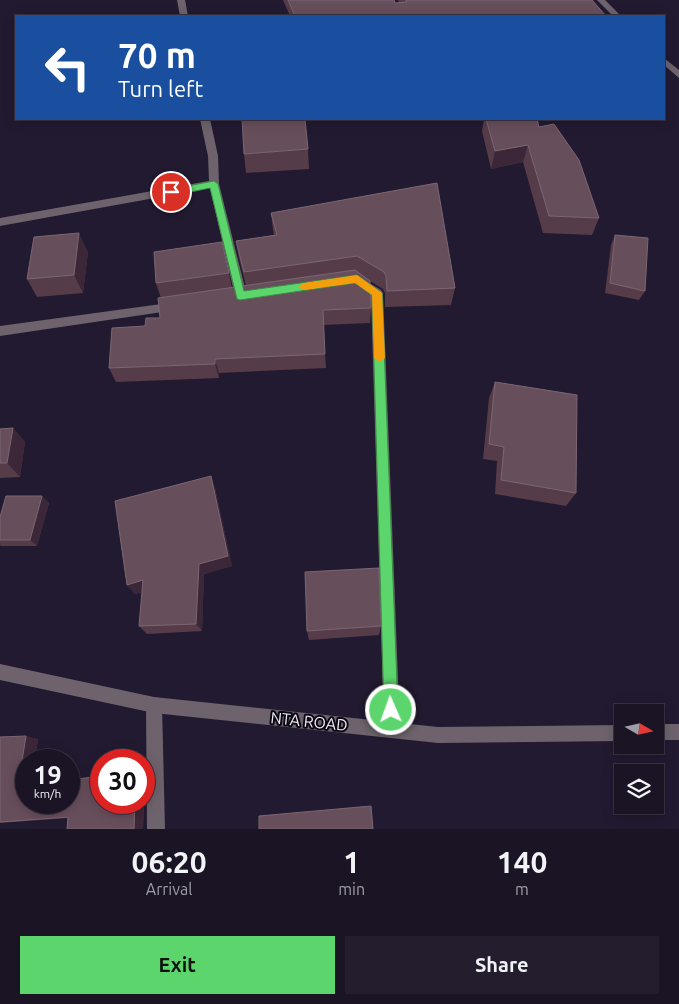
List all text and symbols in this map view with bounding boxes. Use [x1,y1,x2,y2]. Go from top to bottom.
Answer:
icon: left [35,35,100,100]
text: 70 m [118,35,196,75]
text: Turn left [118,76,203,101]
pin [150,171,192,213]
icon: arrive [157,178,185,206]
position arrow [364,683,416,735]
north arrow [614,704,664,754]
map controls [614,704,664,814]
street label: NTA ROAD [270,708,348,734]
speed limit sign: 30 [90,749,155,814]
text: 19 [33,761,62,789]
button: layers [614,764,664,814]
text: km/h [34,787,61,800]
text: 06:20 [132,845,207,879]
text: 1 [343,845,360,879]
text: 140 [497,845,547,879]
text: Arrival [146,880,192,898]
text: min [338,880,365,898]
text: m [515,880,529,898]
button: Exit [20,936,335,994]
button: Share [345,936,659,994]

